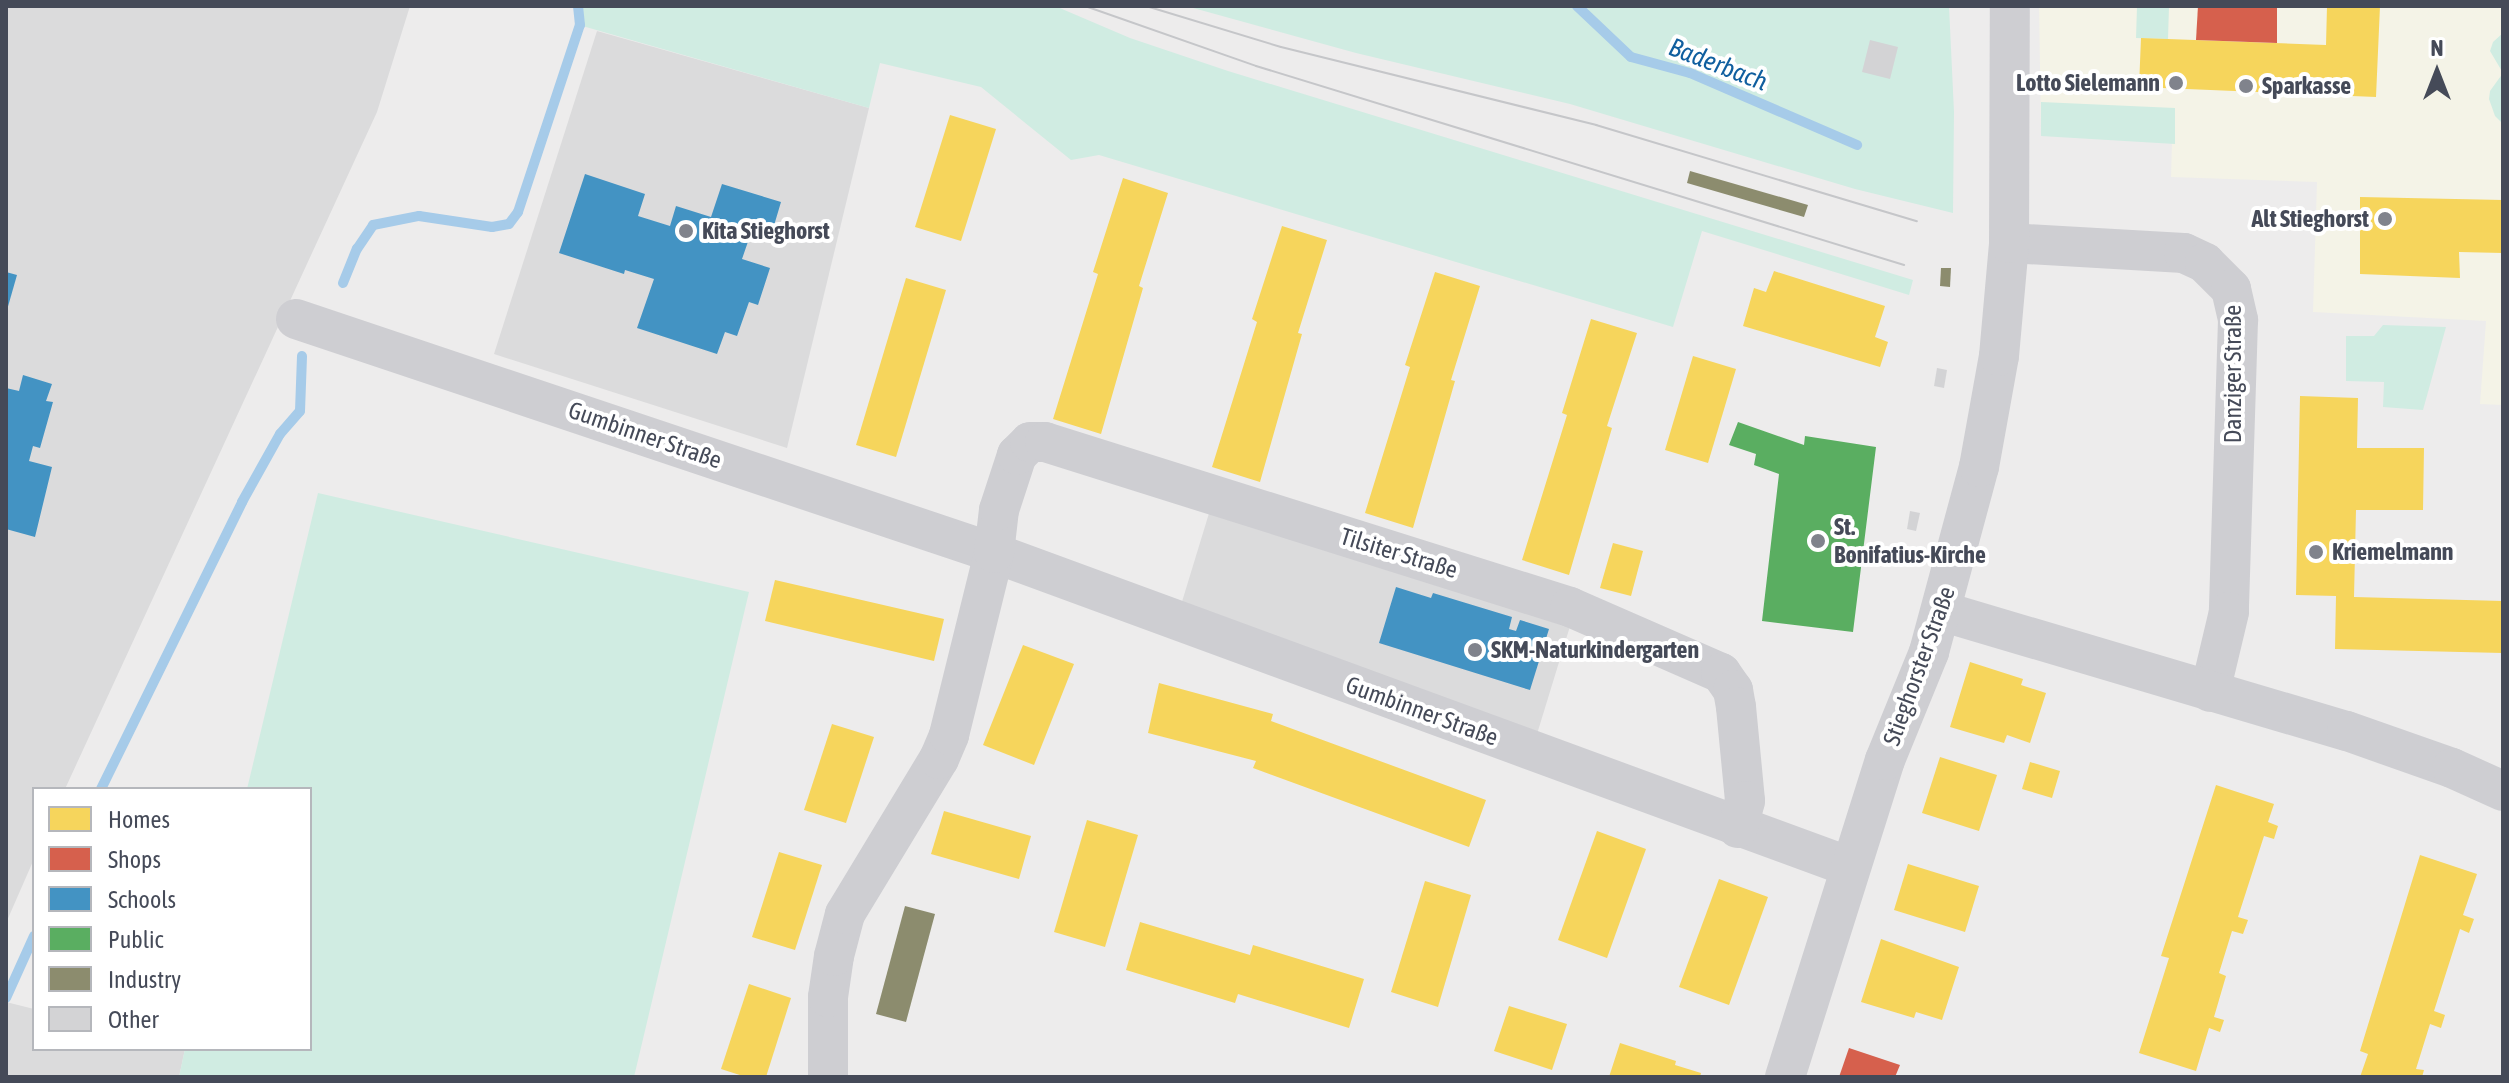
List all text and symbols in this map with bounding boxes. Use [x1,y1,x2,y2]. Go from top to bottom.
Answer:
water label: Baderbach [1664,32,1772,98]
north arrow [2397,32,2477,112]
text: N [2431,35,2443,61]
place label: Lotto Sielemann [2016,69,2160,97]
place label: Sparkasse [2262,72,2351,100]
marker: Lotto Sielemann [2167,74,2185,92]
marker: Sparkasse [2237,77,2255,95]
place label: Alt Stieghorst [2252,205,2369,233]
marker: Alt Stieghorst [2376,210,2394,228]
place label: Kita Stieghorst [702,217,830,245]
marker: Kita Stieghorst [677,222,695,240]
street label: Danziger Straße [2219,305,2247,443]
street label: Gumbinner Straße [565,395,725,475]
place label: St. Bonifatius-Kirche [1834,513,1986,569]
street label: Tilsiter Straße [1337,522,1461,584]
marker: St. Bonifatius-Kirche [1809,532,1827,550]
place label: Kriemelmann [2332,538,2454,566]
marker: Kriemelmann [2307,543,2325,561]
street label: Stieghorster Straße [1877,583,1961,749]
place label: SKM-Naturkindergarten [1491,636,1699,664]
marker: SKM-Naturkindergarten [1466,641,1484,659]
street label: Gumbinner Straße [1342,670,1502,752]
legend [32,787,312,1051]
text: Homes [108,806,170,833]
text: Shops [108,846,161,873]
text: Schools [108,886,176,913]
text: Public [108,926,164,953]
text: Industry [108,966,181,993]
text: Other [108,1006,159,1033]

